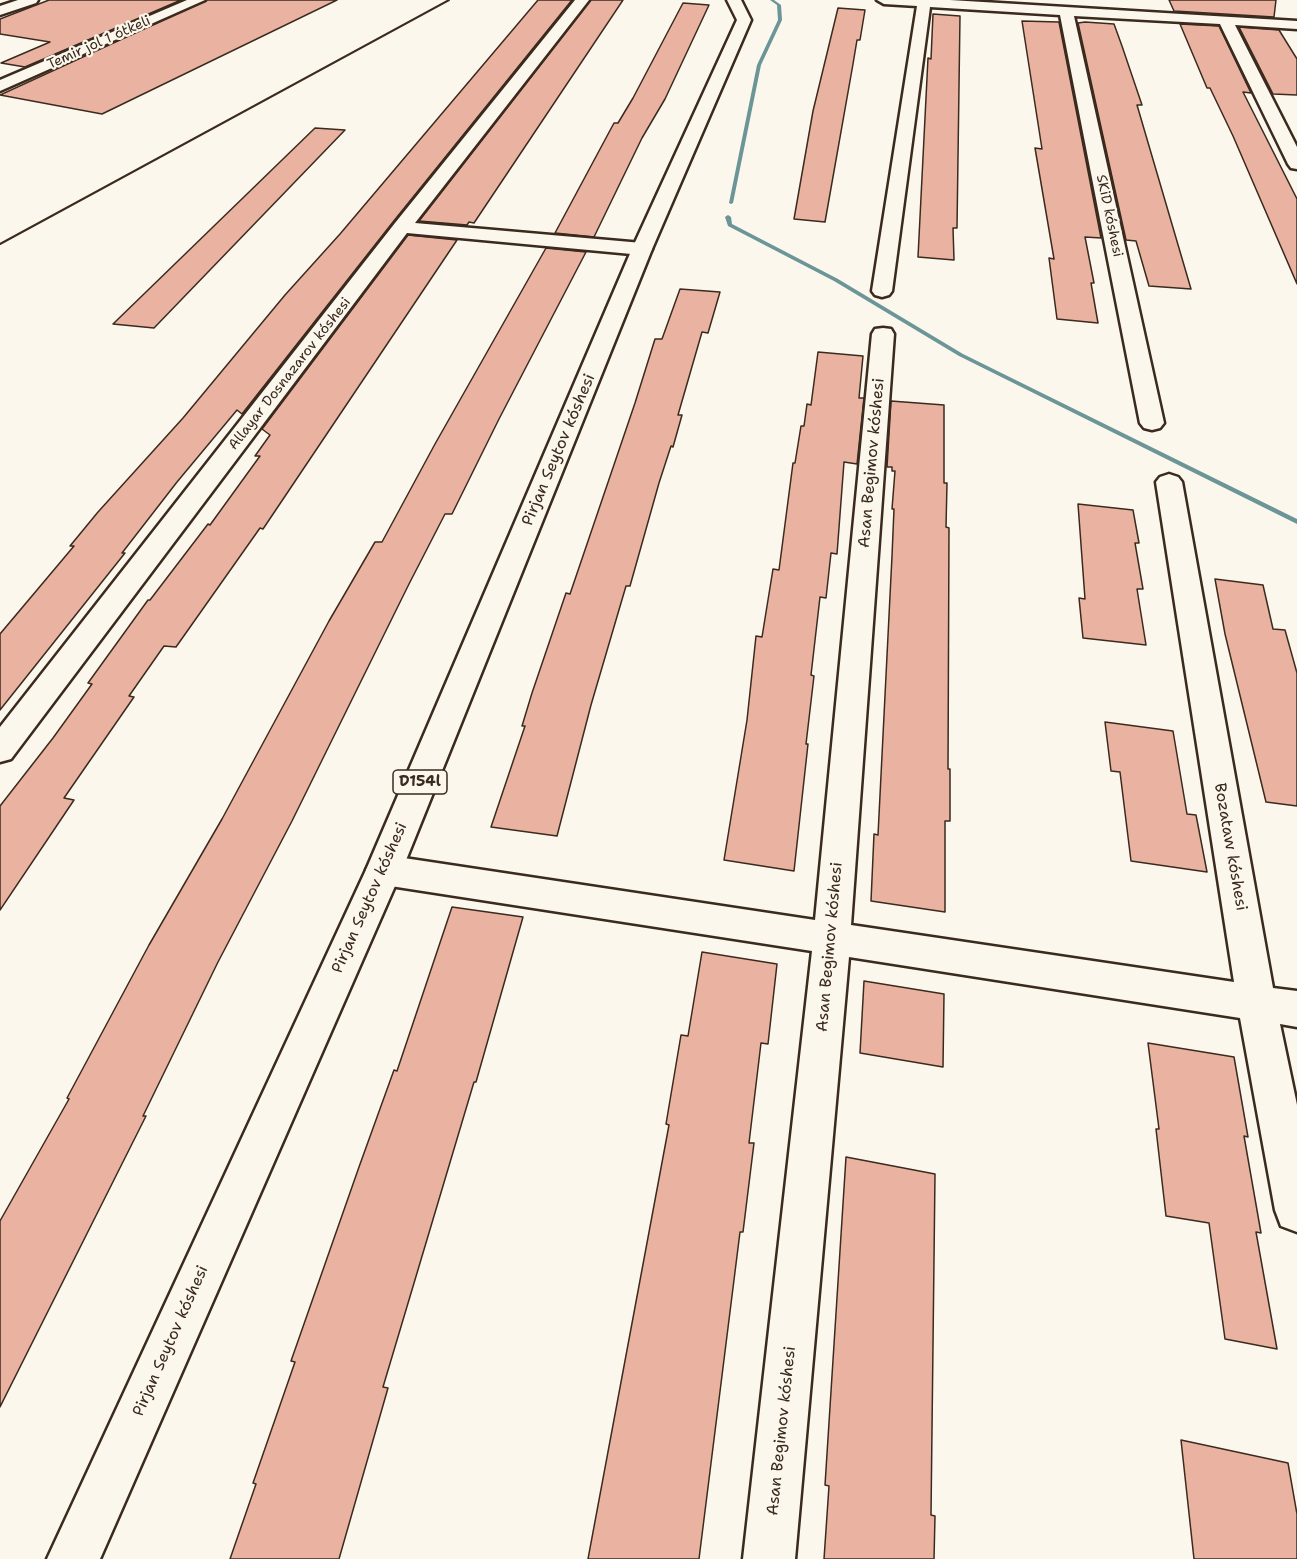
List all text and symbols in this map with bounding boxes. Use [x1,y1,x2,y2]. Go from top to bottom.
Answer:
street label: Temir jol 1 ótkeli [45,13,153,73]
street label: SKiD kóshesi [1092,173,1126,259]
street label: Allayar Dosnazarov kóshesi [225,295,355,453]
street label: Pirjan Seytov kóshesi [518,371,600,529]
street label: Asan Begimov kóshesi [855,377,889,549]
road number: D154l [393,770,447,794]
street label: Bozataw kóshesi [1209,782,1251,912]
street label: Pirjan Seytov kóshesi [328,820,412,976]
street label: Asan Begimov kóshesi [813,861,847,1033]
street label: Pirjan Seytov kóshesi [129,1263,213,1419]
street label: Asan Begimov kóshesi [764,1345,800,1517]

